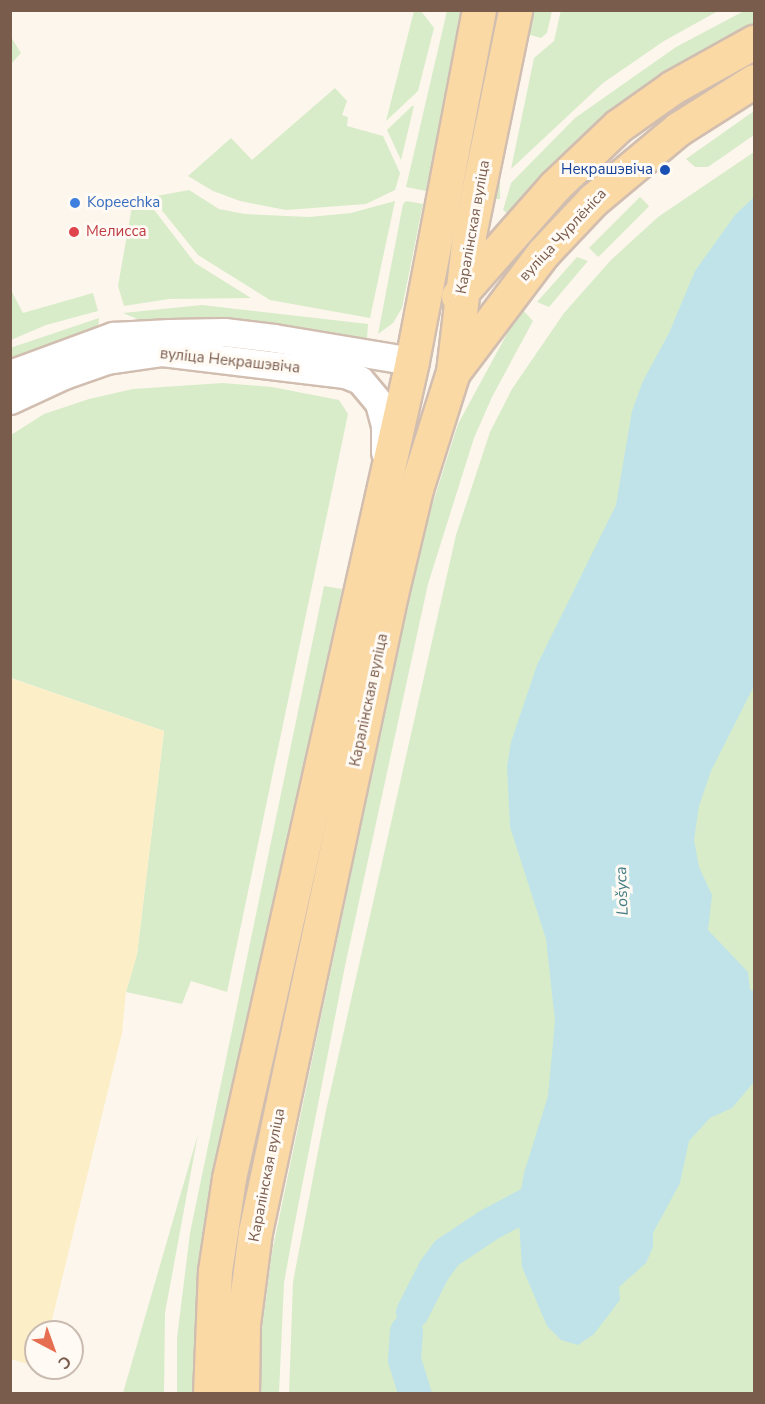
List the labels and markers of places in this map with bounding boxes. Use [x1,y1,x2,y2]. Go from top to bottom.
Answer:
place label: Некрашэвіча [561,161,653,179]
marker: Некрашэвіча [658,163,672,177]
place label: Kopeechka [87,194,160,212]
marker: Kopeechka [68,196,82,210]
place label: Мелисса [86,223,147,241]
marker: Мелисса [67,225,81,239]

